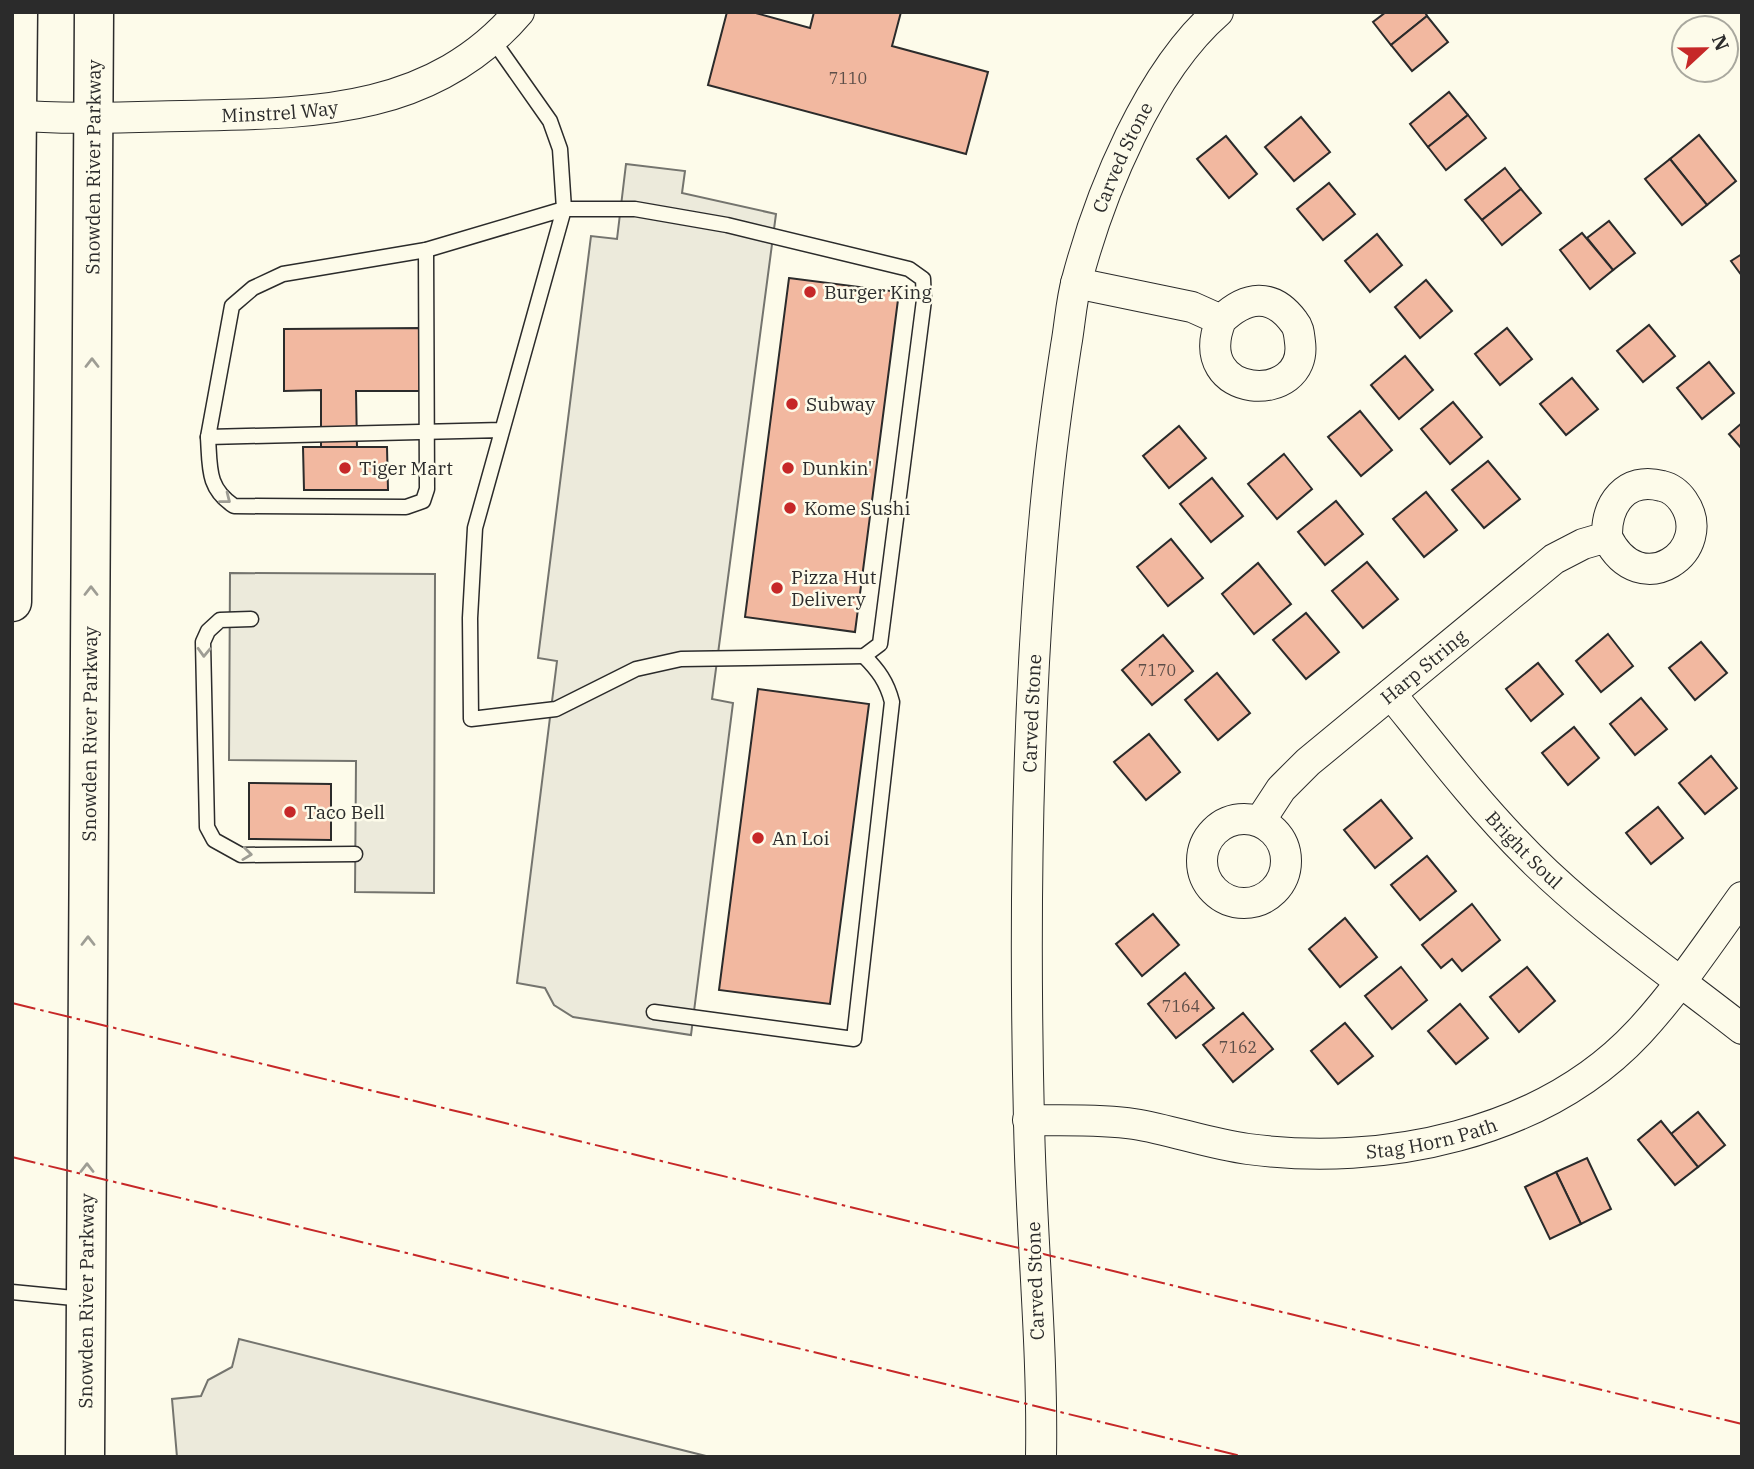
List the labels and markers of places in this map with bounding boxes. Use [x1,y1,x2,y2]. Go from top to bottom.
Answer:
place label: Burger King [824,280,933,304]
marker: Burger King [802,284,818,300]
place label: Subway [806,392,876,416]
marker: Subway [784,396,800,412]
place label: Tiger Mart [359,456,453,480]
place label: Dunkin' [802,456,872,480]
marker: Tiger Mart [337,460,353,476]
marker: Dunkin' [780,460,796,476]
place label: Kome Sushi [804,496,910,520]
marker: Kome Sushi [782,500,798,516]
place label: Pizza Hut Delivery [791,565,877,611]
marker: Pizza Hut Delivery [769,580,785,596]
place label: Taco Bell [304,800,385,824]
marker: Taco Bell [282,804,298,820]
place label: An Loi [772,826,830,850]
marker: An Loi [750,830,766,846]

